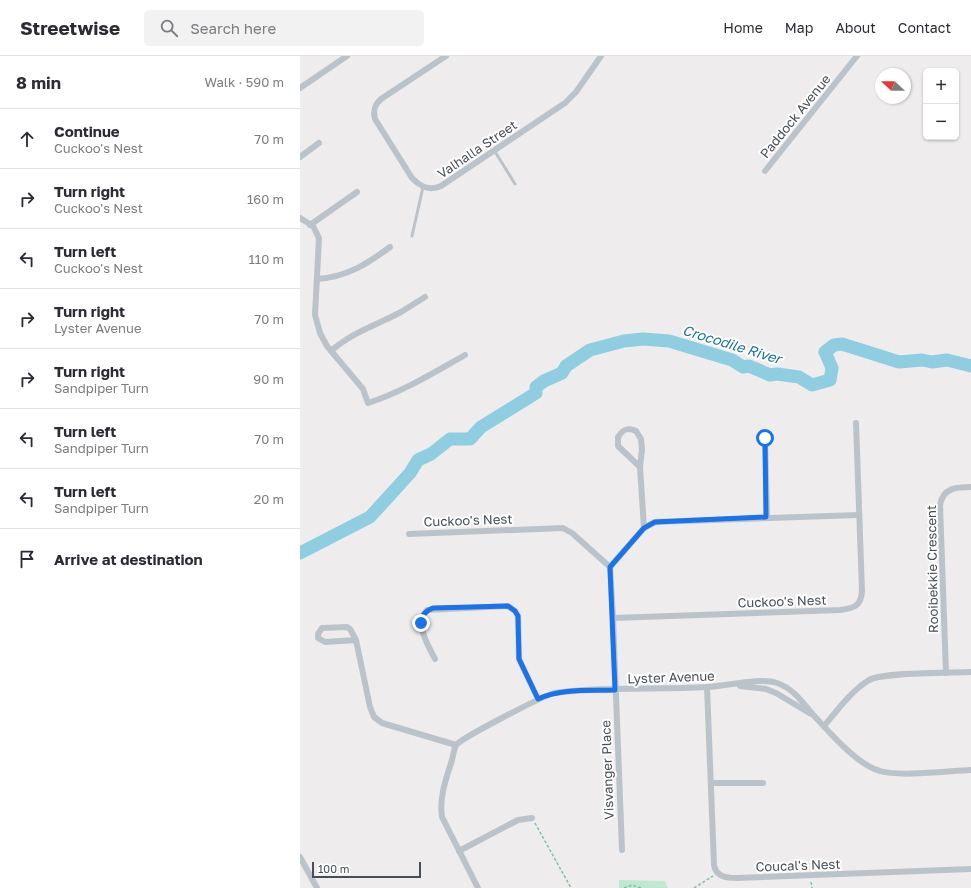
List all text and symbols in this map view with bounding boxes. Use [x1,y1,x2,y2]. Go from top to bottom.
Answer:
search box [144,10,424,46]
text: Streetwise [20,16,120,39]
icon: search [158,17,180,39]
text: Search here [190,19,276,37]
text: Home [723,19,763,36]
text: Map [785,19,813,36]
text: About [835,19,876,36]
text: Contact [898,19,951,36]
north arrow [875,68,911,104]
map controls [923,68,959,140]
button: + [923,68,959,104]
street label: Paddock Avenue [756,71,834,161]
text: 8 min [16,72,61,93]
text: Walk · 590 m [205,74,284,90]
button: − [923,104,959,140]
street label: Valhalla Street [434,117,520,181]
text: Continue [54,122,120,140]
icon: ahead [16,128,38,150]
text: 70 m [254,131,284,147]
text: Cuckoo's Nest [54,140,143,156]
text: Turn right [54,182,125,200]
icon: right [16,188,38,210]
text: 160 m [247,191,284,207]
text: Cuckoo's Nest [54,200,143,216]
text: Turn left [54,242,116,260]
icon: left [16,248,38,270]
text: 110 m [249,251,284,267]
text: Cuckoo's Nest [54,260,143,276]
text: Turn right [54,302,125,320]
icon: right [16,308,38,330]
text: 70 m [254,311,284,327]
text: Lyster Avenue [54,320,142,336]
water label: Crocodile River [681,321,786,368]
text: Turn right [54,362,125,380]
icon: right [16,368,38,390]
text: 90 m [253,371,284,387]
text: Sandpiper Turn [54,380,149,396]
text: Turn left [54,422,116,440]
icon: left [16,428,38,450]
route start [756,429,774,447]
text: 70 m [254,431,284,447]
text: Sandpiper Turn [54,440,149,456]
text: Turn left [54,482,116,500]
icon: left [16,488,38,510]
text: 20 m [254,491,284,507]
text: Sandpiper Turn [54,500,149,516]
street label: Rooibekkie Crescent [923,505,941,633]
street label: Cuckoo's Nest [423,510,513,530]
icon: arrive [16,548,38,570]
text: Arrive at destination [54,550,203,568]
street label: Cuckoo's Nest [737,591,827,611]
route end [412,614,430,632]
street label: Lyster Avenue [627,667,715,687]
street label: Visvanger Place [597,720,617,820]
street label: Coucal's Nest [755,856,841,874]
scale bar [312,860,421,879]
text: 100 m [318,862,349,875]

